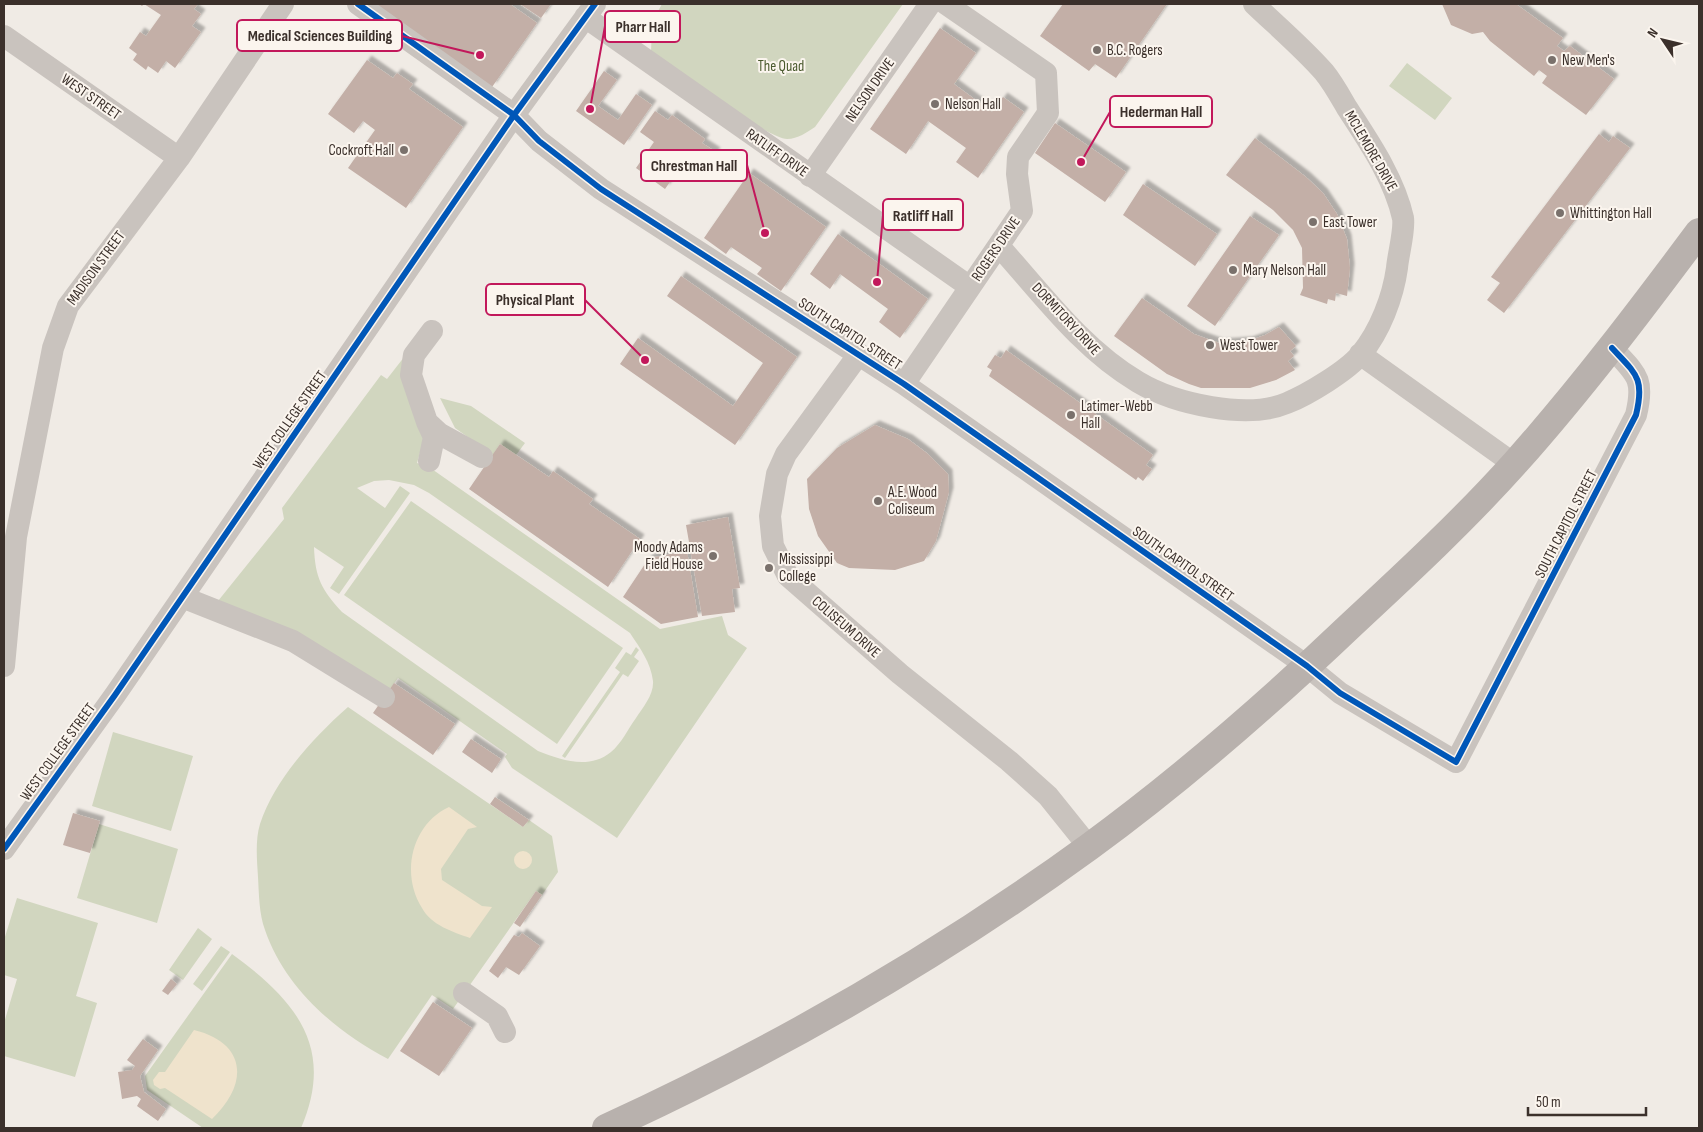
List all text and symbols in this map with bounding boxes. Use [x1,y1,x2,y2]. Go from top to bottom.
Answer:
callout: Pharr Hall [605,11,680,42]
north arrow [1638,15,1688,65]
text: Pharr Hall [616,18,670,37]
callout: Medical Sciences Building [237,20,402,51]
text: N [1644,25,1662,41]
text: Medical Sciences Building [248,27,393,46]
place label: B.C. Rogers [1107,41,1163,60]
marker: B.C. Rogers [1091,44,1103,56]
place label: New Men's [1562,51,1615,70]
street label: NELSON DRIVE [841,54,899,126]
marker: New Men's [1546,54,1558,66]
park label: The Quad [758,57,804,76]
street label: WEST STREET [57,70,125,124]
place label: Nelson Hall [945,95,1001,114]
callout: Hederman Hall [1110,96,1212,127]
marker: Nelson Hall [929,98,941,110]
text: Hederman Hall [1120,103,1202,122]
street label: MCLEMORE DRIVE [1340,107,1402,195]
street label: RATLIFF DRIVE [742,125,812,181]
place label: Cockroft Hall [328,141,394,160]
marker: Cockroft Hall [398,144,410,156]
callout: Chrestman Hall [641,150,747,181]
text: Chrestman Hall [651,157,737,176]
callout: Ratliff Hall [883,199,963,230]
place label: Whittington Hall [1570,204,1652,223]
text: Ratliff Hall [893,207,953,226]
marker: Whittington Hall [1554,207,1566,219]
street label: ROGERS DRIVE [967,213,1025,285]
place label: East Tower [1323,213,1378,232]
marker: East Tower [1307,216,1319,228]
street label: MADISON STREET [63,227,129,309]
place label: Mary Nelson Hall [1243,261,1326,280]
marker: Mary Nelson Hall [1227,264,1239,276]
street label: DORMITORY DRIVE [1028,279,1104,359]
callout: Physical Plant [486,284,585,315]
text: Physical Plant [496,291,574,310]
street label: SOUTH CAPITOL STREET [795,294,905,374]
place label: West Tower [1220,336,1279,355]
marker: West Tower [1204,339,1216,351]
street label: WEST COLLEGE STREET [249,367,331,473]
place label: Latimer-Webb Hall [1081,397,1153,433]
marker: Latimer-Webb Hall [1065,409,1077,421]
street label: SOUTH CAPITOL STREET [1530,467,1602,581]
place label: A.E. Wood Coliseum [887,483,937,519]
marker: A.E. Wood Coliseum [872,495,884,507]
street label: SOUTH CAPITOL STREET [1129,522,1237,606]
place label: Moody Adams Field House [634,538,703,574]
marker: Moody Adams Field House [707,550,719,562]
place label: Mississippi College [779,550,833,586]
marker: Mississippi College [763,562,775,574]
street label: COLISEUM DRIVE [808,592,884,662]
street label: WEST COLLEGE STREET [16,699,100,805]
scale bar [1528,1084,1646,1116]
text: 50 m [1536,1093,1561,1112]

